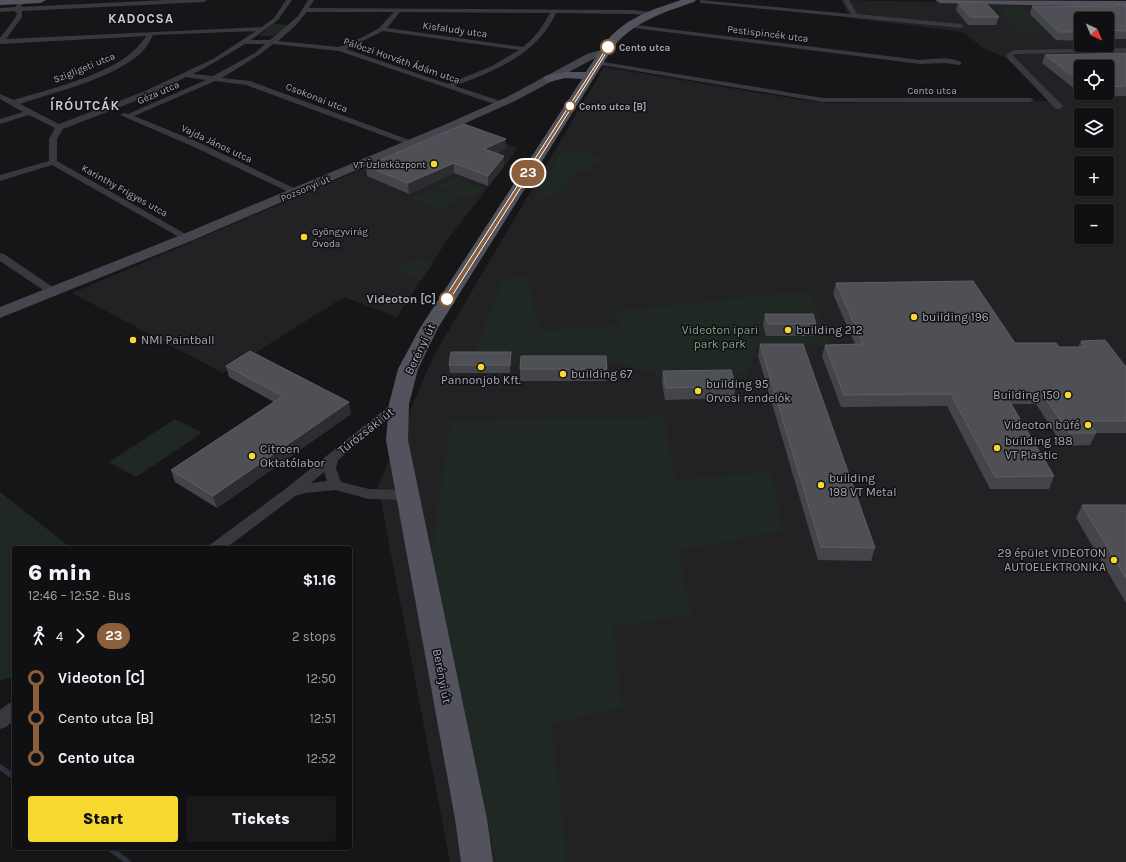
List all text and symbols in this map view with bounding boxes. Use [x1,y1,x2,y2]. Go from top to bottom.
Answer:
district label: KADOCSA [108,11,174,26]
north arrow [1074,12,1114,52]
map controls [1074,12,1114,244]
street label: Kisfaludy utca [422,20,488,40]
street label: Pestispincék utca [727,23,809,45]
street label: Pálóczi Horváth Ádám utca [342,35,462,87]
marker: Cento utca [600,39,616,55]
place label: Cento utca [619,42,671,54]
street label: Szigligeti utca [52,50,117,86]
button: locate [1074,60,1114,100]
street label: Géza utca [135,79,181,107]
street label: Csokonai utca [284,81,349,115]
street label: Cento utca [907,85,957,97]
district label: ÍRÓUTCÁK [50,96,120,113]
marker: Cento utca [B] [564,100,576,112]
place label: Cento utca [B] [579,101,646,113]
button: layers [1074,108,1114,148]
street label: Vajda János utca [179,122,254,166]
button: + [1074,156,1114,196]
place label: VT Üzletközpont [353,159,426,171]
marker: VT Üzletközpont [429,159,439,169]
line badge: 23 [510,160,546,186]
street label: Karinthy Frigyes utca [79,162,170,220]
text: 23 [519,164,537,181]
street label: Pozsonyi út [279,173,332,205]
button: − [1074,204,1114,244]
place label: Gyöngyvirág Óvoda [312,226,368,250]
marker: Gyöngyvirág Óvoda [299,232,309,242]
marker: Videoton [C] [439,291,455,307]
place label: Videoton [C] [366,292,436,306]
place label: building 196 [922,310,989,324]
marker: building 196 [909,312,919,322]
street label: Berényi út [402,321,439,377]
park label: Videoton ipari park park [682,323,758,351]
place label: building 212 [796,323,863,337]
marker: building 212 [783,325,793,335]
place label: NMI Paintball [141,333,215,347]
marker: NMI Paintball [128,335,138,345]
marker: Pannonjob Kft. [476,362,486,372]
place label: building 67 [571,367,633,381]
marker: building 67 [558,369,568,379]
place label: Pannonjob Kft. [441,373,521,387]
place label: building 95 Orvosi rendelők [706,377,791,405]
marker: building 95 Orvosi rendelők [693,386,703,396]
place label: Building 150 [993,388,1060,402]
marker: Building 150 [1063,390,1073,400]
street label: Túrózsáki út [335,405,397,457]
place label: Videoton büfé [1004,418,1080,432]
marker: Videoton büfé [1083,420,1093,430]
place label: building 188 VT Plastic [1005,434,1073,462]
place label: Citroen Oktatólabor [260,442,325,470]
marker: building 188 VT Plastic [992,443,1002,453]
marker: Citroen Oktatólabor [247,451,257,461]
place label: building 198 VT Metal [829,471,897,499]
marker: building 198 VT Metal [816,480,826,490]
place label: 29 épület VIDEOTON AUTOELEKTRONIKA [997,546,1106,574]
marker: 29 épület VIDEOTON AUTOELEKTRONIKA [1109,555,1119,565]
text: 6 min [28,560,91,586]
text: $1.16 [303,571,336,589]
text: 12:46 – 12:52 · Bus [28,588,131,603]
icon: walk [28,625,50,647]
icon: forward [69,625,91,647]
text: 23 [105,627,122,644]
text: 4 [56,629,63,644]
text: 2 stops [292,629,336,644]
street label: Berényi út [430,648,454,705]
text: Videoton [C] [58,669,145,687]
text: 12:50 [306,671,336,686]
text: Cento utca [B] [58,709,154,727]
text: 12:51 [310,711,336,726]
text: Cento utca [58,749,135,767]
text: 12:52 [306,751,336,766]
button: Start [28,796,178,842]
button: Tickets [186,796,336,842]

